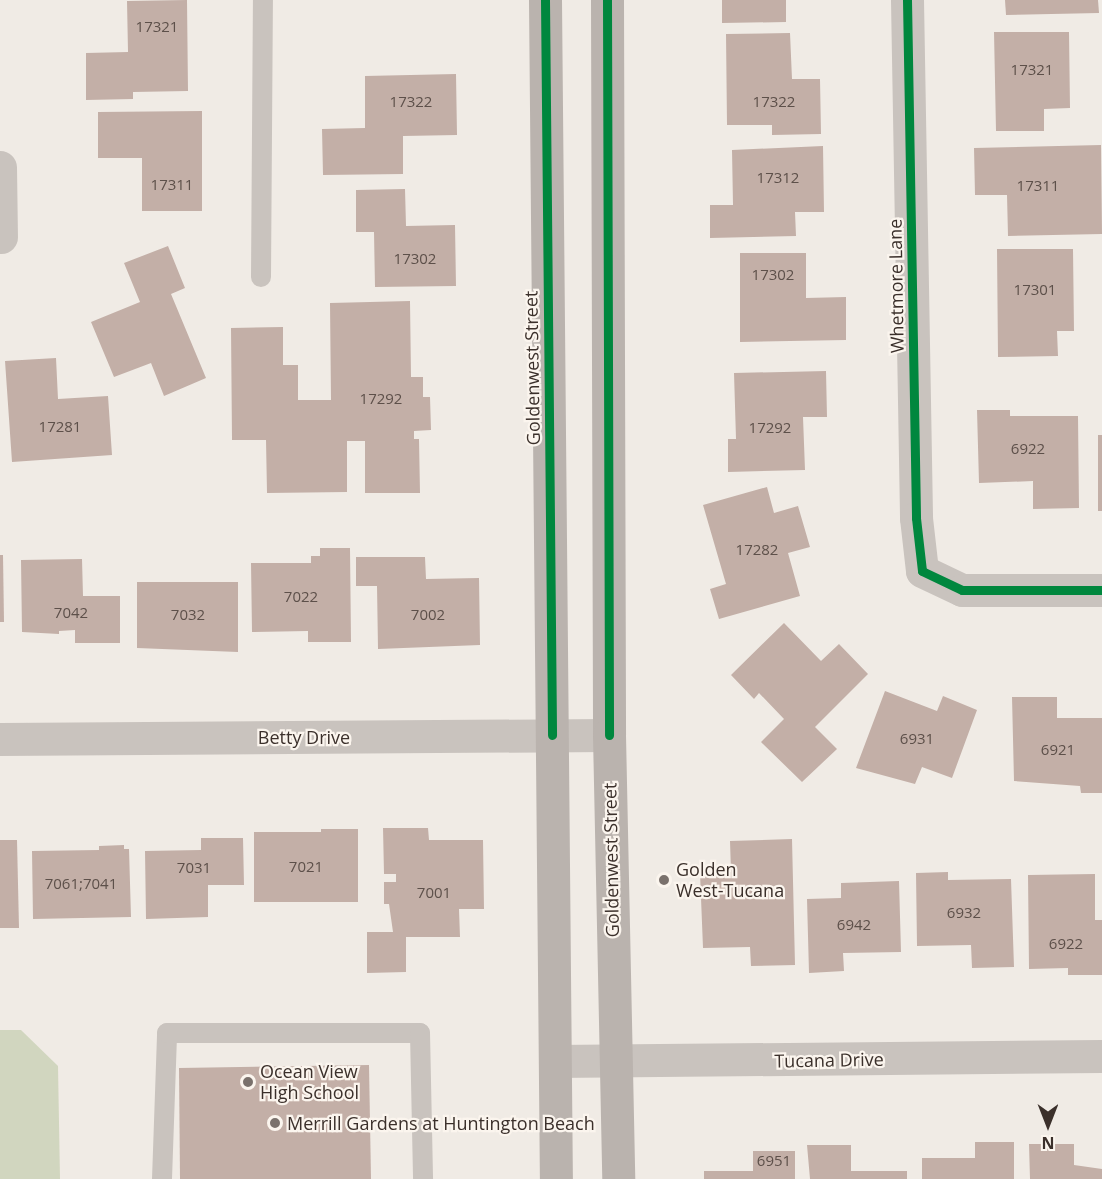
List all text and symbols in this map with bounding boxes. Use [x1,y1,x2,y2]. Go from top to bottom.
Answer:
house number: 17321 [136,18,178,36]
house number: 17321 [1011,61,1053,79]
house number: 17322 [390,93,432,111]
house number: 17322 [753,93,795,111]
house number: 17312 [757,169,799,187]
house number: 17311 [151,176,193,194]
house number: 17311 [1017,177,1059,195]
street label: Whetmore Lane [884,219,908,353]
house number: 17302 [394,250,436,268]
house number: 17302 [752,266,794,284]
house number: 17301 [1014,281,1056,299]
street label: Goldenwest Street [520,291,544,445]
house number: 17292 [360,390,402,408]
house number: 17281 [39,418,81,436]
house number: 17292 [749,419,791,437]
house number: 6922 [1011,440,1045,458]
house number: 17282 [736,541,778,559]
house number: 7022 [284,588,318,606]
house number: 7042 [54,604,88,622]
house number: 7032 [171,606,205,624]
house number: 7002 [411,606,445,624]
street label: Betty Drive [258,726,350,748]
house number: 6931 [900,730,934,748]
house number: 6921 [1041,741,1075,759]
street label: Goldenwest Street [599,783,623,937]
house number: 7021 [289,858,323,876]
house number: 7031 [177,859,211,877]
place label: Golden West-Tucana [676,859,784,902]
marker: Golden West-Tucana [657,873,671,887]
house number: 7061;7041 [45,875,117,893]
house number: 7001 [417,884,451,902]
house number: 6932 [947,904,981,922]
house number: 6942 [837,916,871,934]
house number: 6922 [1049,935,1083,953]
street label: Tucana Drive [774,1048,884,1072]
place label: Ocean View High School [260,1061,359,1104]
marker: Ocean View High School [241,1075,255,1089]
north arrow [1018,1095,1078,1155]
place label: Merrill Gardens at Huntington Beach [287,1112,595,1134]
marker: Merrill Gardens at Huntington Beach [268,1116,282,1130]
text: N [1042,1132,1055,1154]
house number: 6951 [757,1152,791,1170]

